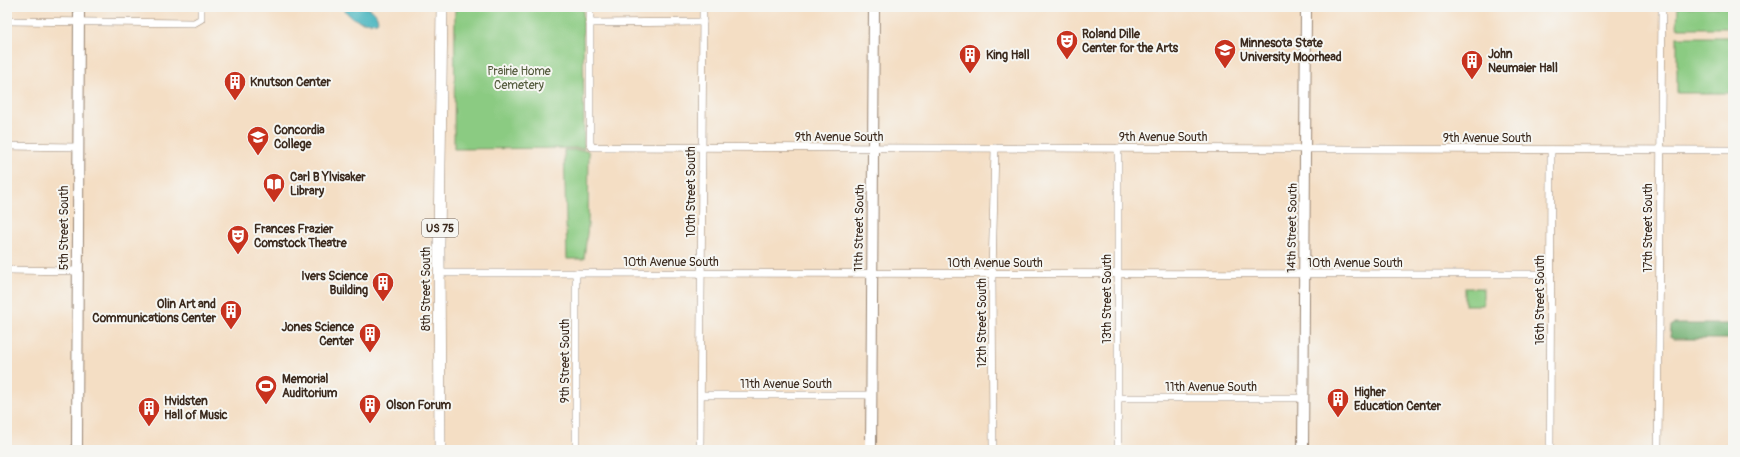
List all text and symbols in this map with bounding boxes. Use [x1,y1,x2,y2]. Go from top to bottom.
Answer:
place label: Roland Dille Center for the Arts [1082,27,1179,56]
theatre icon: Roland Dille Center for the Arts [1054,28,1080,61]
place label: Minnesota State University Moorhead [1240,36,1342,65]
school or university icon: Minnesota State University Moorhead [1212,37,1238,70]
building icon: King Hall [957,42,983,75]
place label: John Neumaier Hall [1488,47,1558,76]
place label: King Hall [986,48,1030,63]
building icon: John Neumaier Hall [1459,48,1485,81]
park label: Prairie Home Cemetery [487,64,551,93]
building icon: Knutson Center [222,69,248,102]
place label: Knutson Center [250,75,331,90]
place label: Concordia College [274,123,325,152]
school or university icon: Concordia College [245,124,271,157]
street label: 9th Avenue South [795,130,884,145]
street label: 9th Avenue South [1119,130,1208,145]
street label: 9th Avenue South [1443,131,1532,146]
street label: 10th Street South [684,146,699,238]
place label: Carl B Ylvisaker Library [290,170,366,199]
library icon: Carl B Ylvisaker Library [261,171,287,204]
street label: 14th Street South [1284,183,1301,273]
street label: 17th Street South [1641,183,1656,273]
street label: 11th Street South [851,184,868,272]
street label: 5th Street South [57,185,72,270]
road number: US 75 [422,219,458,237]
place label: Frances Frazier Comstock Theatre [254,222,348,251]
theatre icon: Frances Frazier Comstock Theatre [225,223,251,256]
street label: 8th Street South [419,247,434,331]
street label: 13th Street South [1100,254,1115,344]
street label: 10th Avenue South [623,255,719,270]
street label: 16th Street South [1533,255,1548,345]
street label: 10th Avenue South [947,256,1043,271]
street label: 10th Avenue South [1307,256,1403,271]
place label: Ivers Science Building [301,269,369,298]
building icon: Ivers Science Building [370,270,396,303]
street label: 12th Street South [975,278,990,368]
place label: Olin Art and Communications Center [92,297,217,326]
building icon: Olin Art and Communications Center [218,298,244,331]
street label: 9th Street South [558,318,573,403]
place label: Jones Science Center [282,320,355,349]
building icon: Jones Science Center [357,321,383,354]
place label: Memorial Auditorium [282,372,338,401]
sports icon: Memorial Auditorium [253,373,279,406]
street label: 11th Avenue South [740,377,832,392]
street label: 11th Avenue South [1165,380,1257,395]
place label: Higher Education Center [1354,385,1442,414]
building icon: Higher Education Center [1325,386,1351,419]
building icon: Olson Forum [357,392,383,425]
place label: Hvidsten Hall of Music [164,394,228,423]
building icon: Hvidsten Hall of Music [136,395,162,428]
place label: Olson Forum [386,398,452,413]

